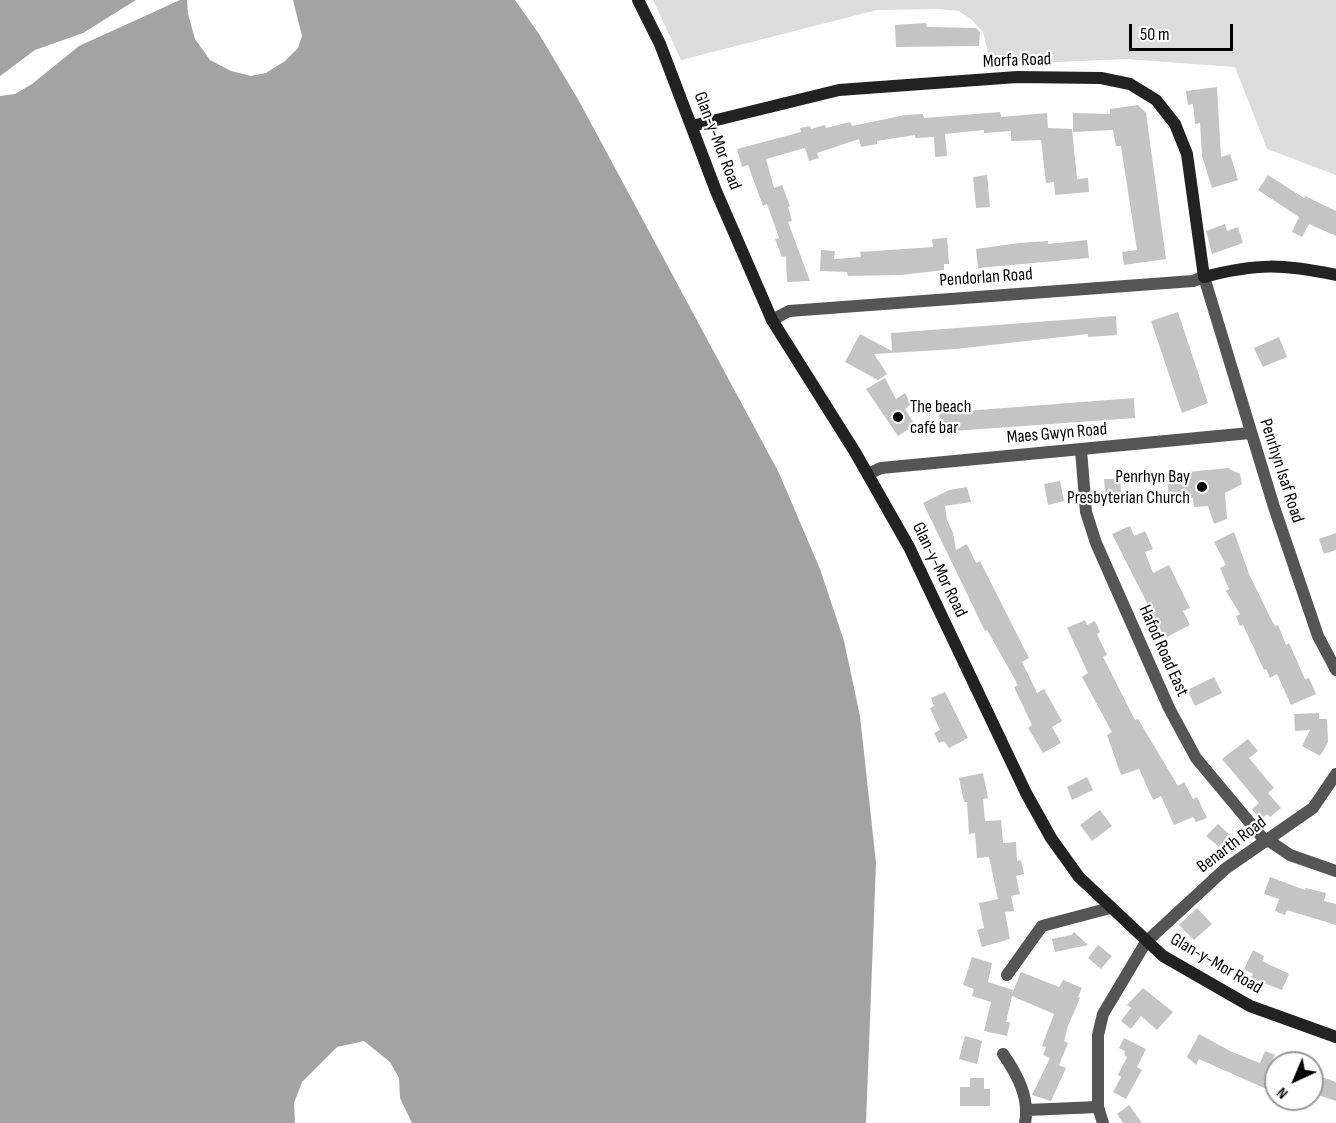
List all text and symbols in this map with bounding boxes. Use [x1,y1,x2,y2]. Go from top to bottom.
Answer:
scale bar [1132,12,1236,50]
text: 50 m [1140,24,1170,45]
street label: Morfa Road [982,49,1052,73]
street label: Glan-y-Mor Road [688,89,746,193]
street label: Pendorlan Road [939,264,1033,292]
place label: The beach café bar [910,396,971,438]
marker: The beach café bar [891,410,905,424]
street label: Penrhyn Isaf Road [1254,416,1308,526]
street label: Maes Gwyn Road [1006,419,1108,449]
place label: Penrhyn Bay Presbyterian Church [1067,466,1190,508]
marker: Penrhyn Bay Presbyterian Church [1195,480,1209,494]
street label: Glan-y-Mor Road [907,519,971,621]
street label: Hafod Road East [1133,602,1193,700]
street label: Benarth Road [1193,812,1271,878]
street label: Glan-y-Mor Road [1166,929,1266,999]
north arrow [1264,1051,1324,1111]
text: N [1273,1083,1292,1103]

